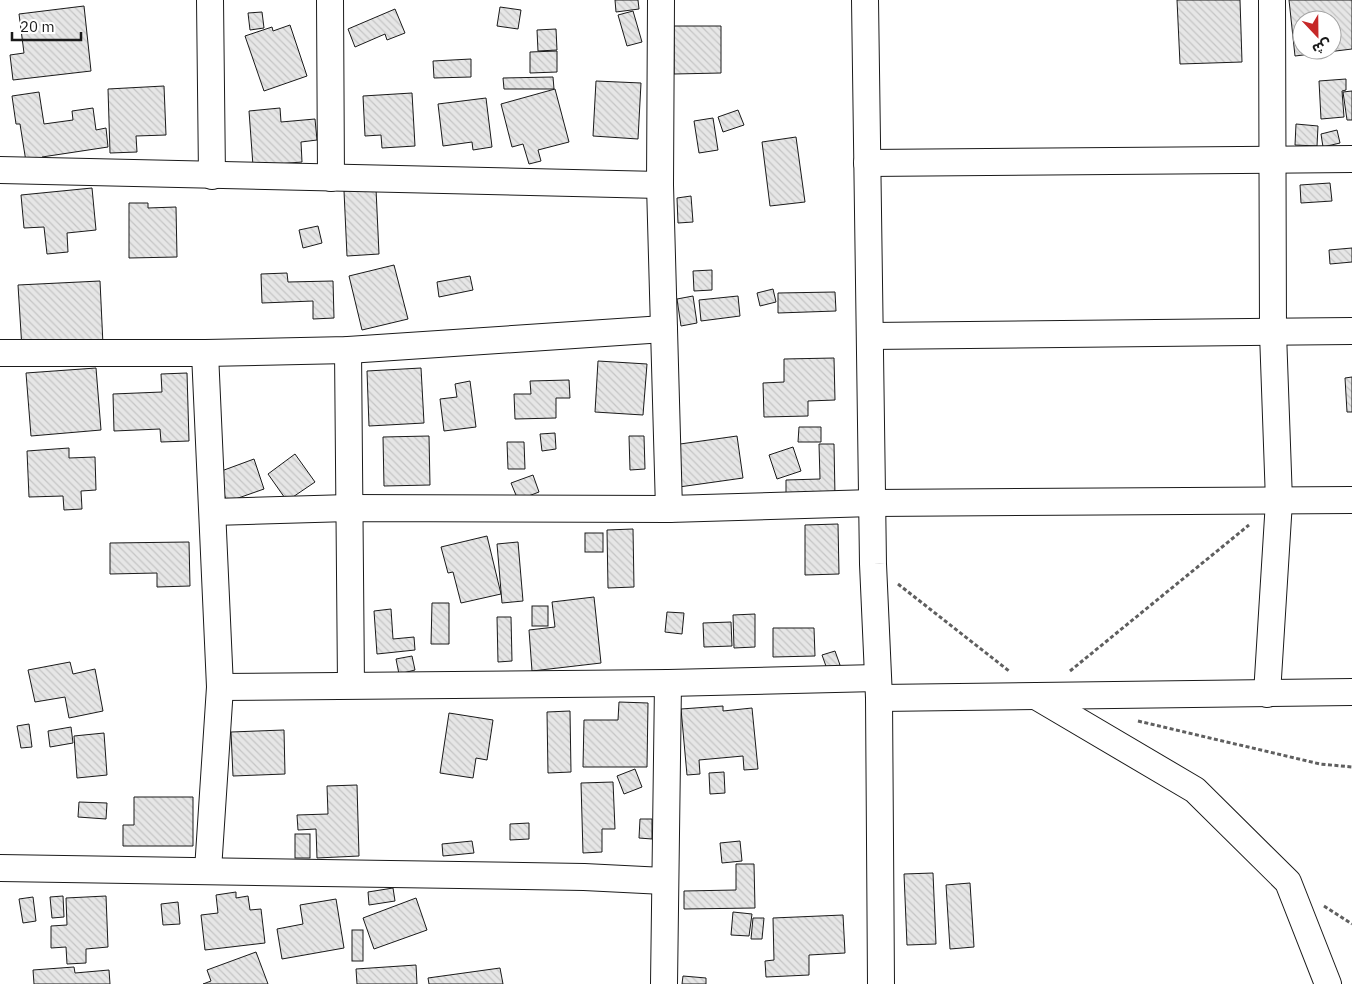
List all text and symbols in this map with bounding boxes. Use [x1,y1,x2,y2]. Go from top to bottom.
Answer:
scale bar [12,10,81,42]
north arrow [1292,10,1342,60]
text: 20 m [20,17,55,36]
text: ش [1310,35,1334,59]

